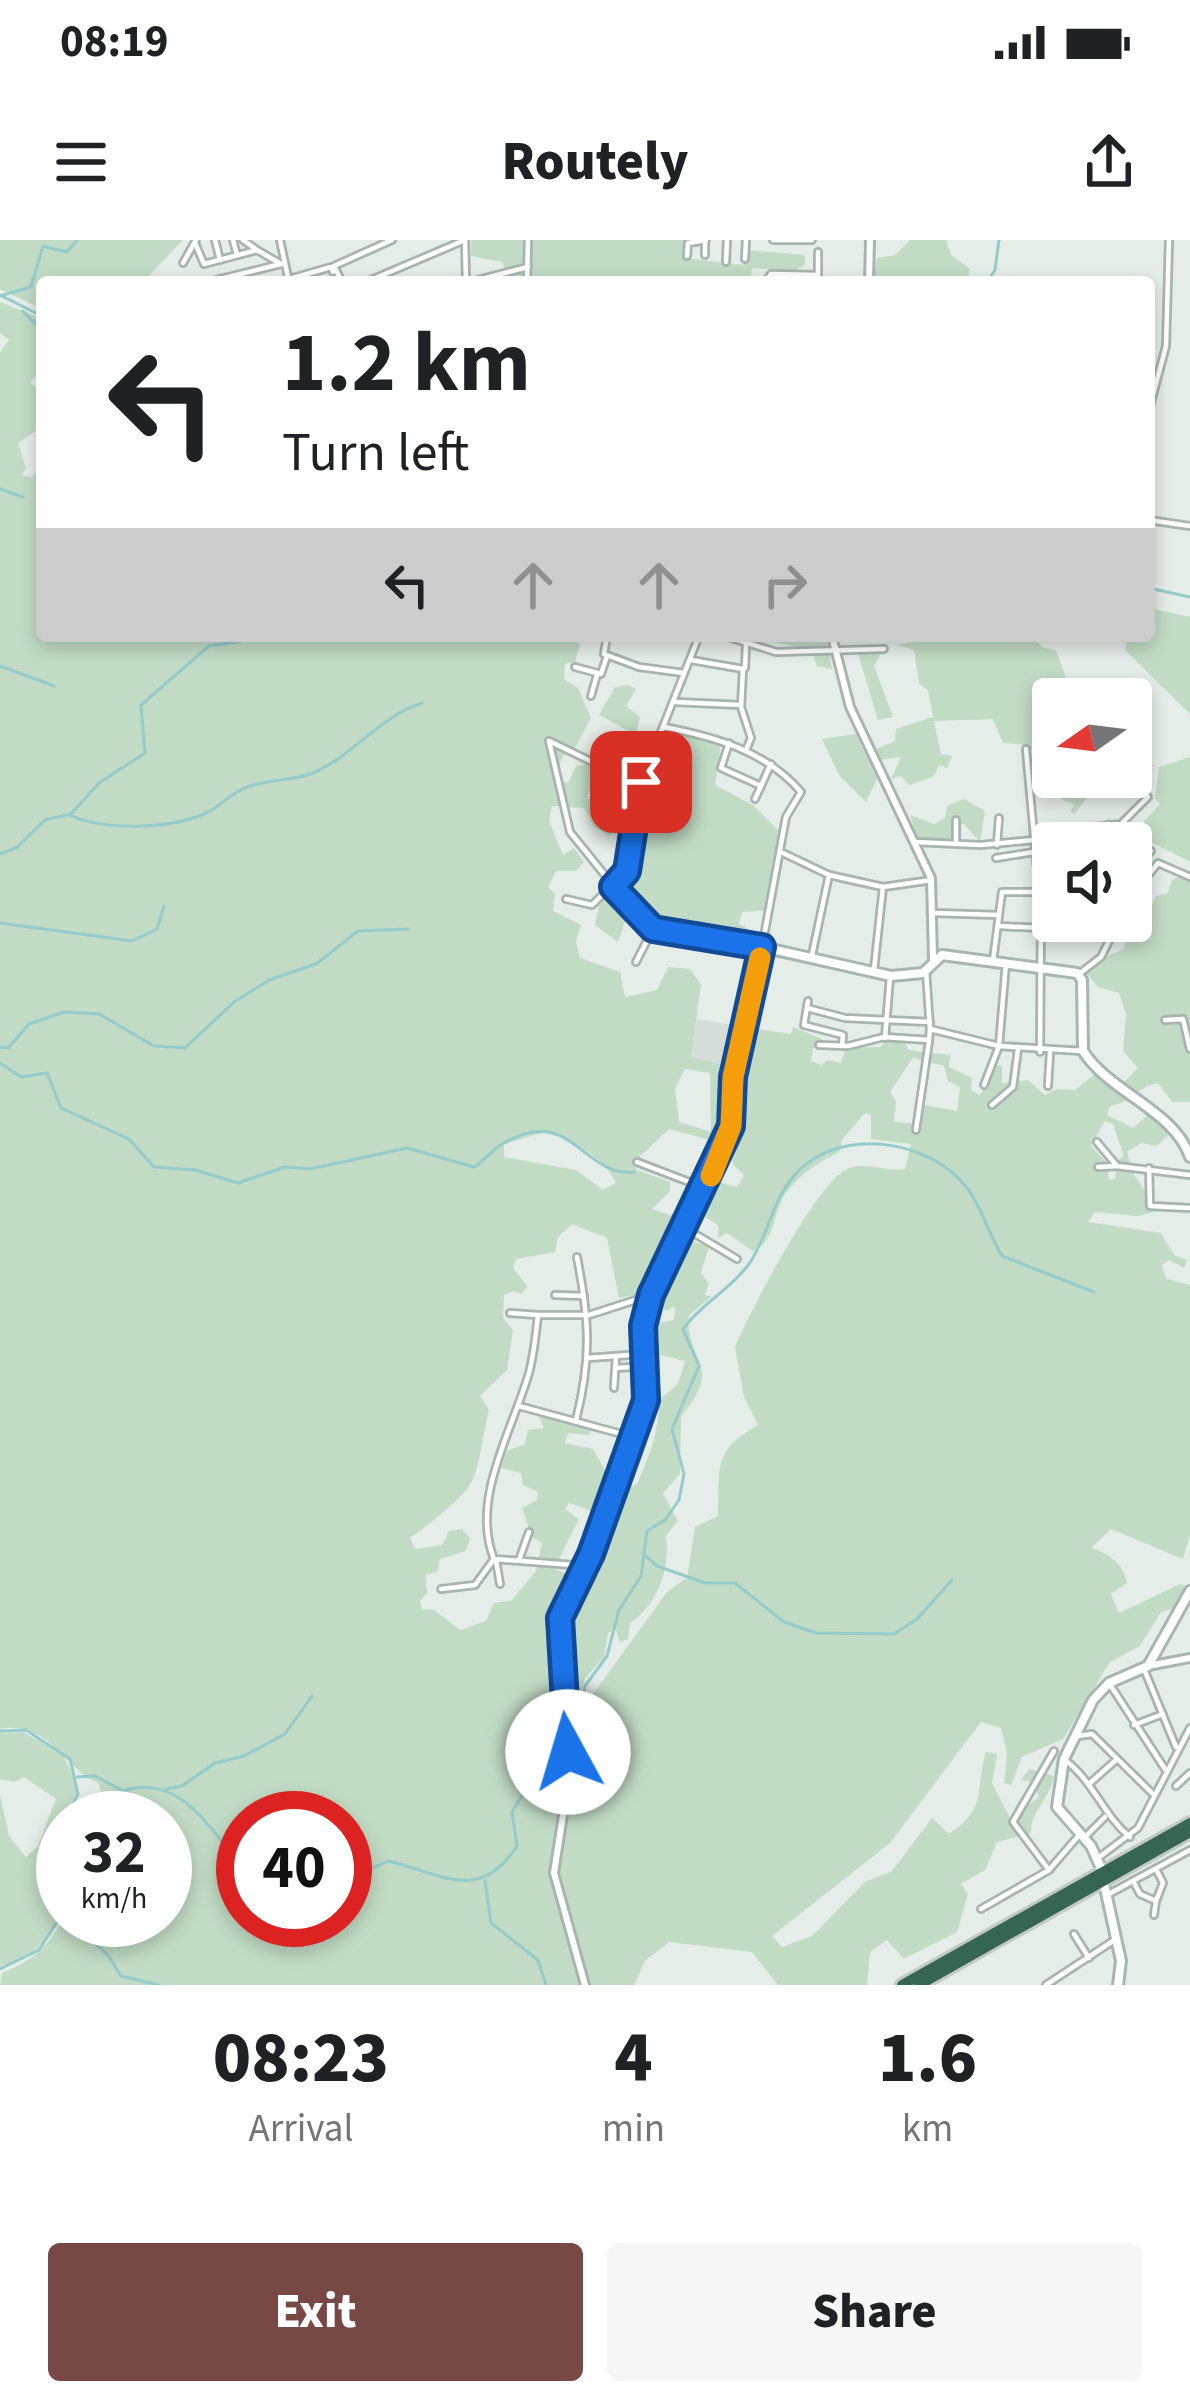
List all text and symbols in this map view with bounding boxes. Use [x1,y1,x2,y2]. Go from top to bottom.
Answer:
text: 08:19 [60,10,169,74]
text: Routely [502,124,688,201]
icon: menu [48,129,114,195]
icon: share [1076,129,1142,195]
text: 1.2 km [282,304,531,424]
icon: left [84,324,240,480]
text: Turn left [282,415,469,492]
icon: left [374,552,440,618]
icon: ahead [500,552,566,618]
icon: ahead [626,552,692,618]
icon: right [752,552,818,618]
north arrow [1032,678,1152,798]
map controls [1032,678,1152,942]
pin [590,731,692,833]
icon: arrive [608,749,674,815]
button: sound [1032,822,1152,942]
position arrow [505,1689,631,1815]
speed limit sign: 40 [216,1791,372,1947]
text: 32 [82,1811,146,1896]
text: km/h [81,1877,147,1920]
text: 08:23 [213,2007,389,2110]
text: 4 [614,2007,653,2110]
text: 1.6 [878,2007,977,2110]
text: Arrival [248,2101,353,2157]
text: min [602,2101,665,2157]
text: km [902,2101,953,2157]
button: Exit [48,2243,583,2381]
button: Share [607,2243,1142,2381]

